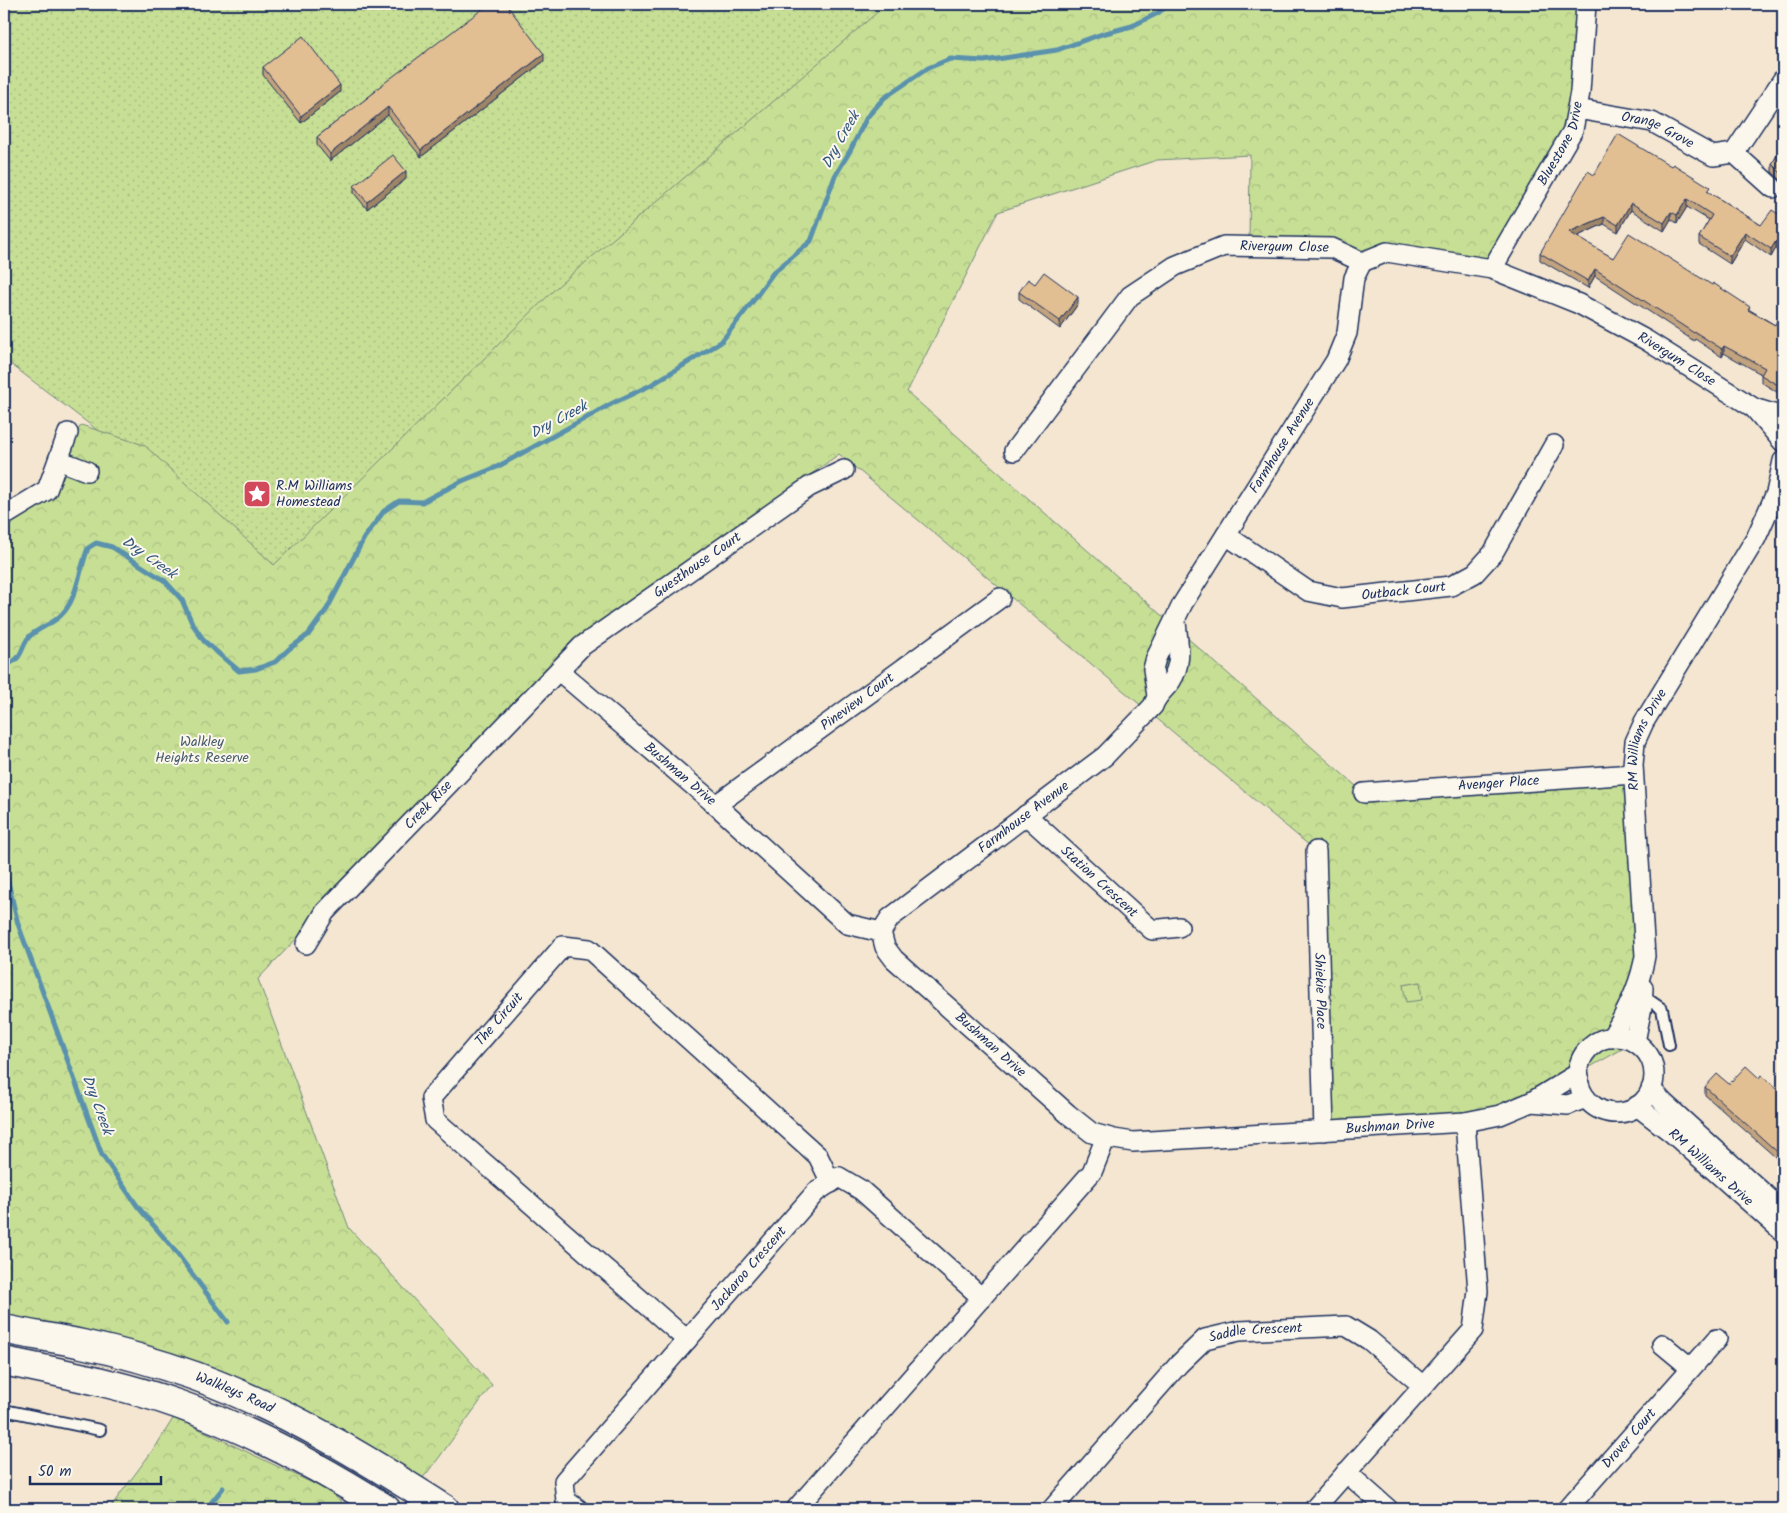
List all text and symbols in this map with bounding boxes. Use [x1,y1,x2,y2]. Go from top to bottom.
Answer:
street label: Bluestone Drive [1532,99,1589,190]
water label: Dry Creek [815,105,868,173]
street label: Orange Grove [1620,106,1699,155]
street label: Rivergum Close [1240,235,1330,259]
street label: Rivergum Close [1633,326,1721,393]
street label: Farmhouse Avenue [1244,393,1321,498]
water label: Dry Creek [526,394,594,445]
place label: R.M Williams Homestead [276,475,352,513]
place icon: R.M Williams Homestead [242,479,272,509]
street label: Guesthouse Court [649,526,746,604]
water label: Dry Creek [117,530,183,587]
street label: Outback Court [1360,576,1447,607]
street label: Pineview Court [816,667,899,736]
street label: RM Williams Drive [1622,684,1673,791]
park label: Walkley Heights Reserve [155,731,250,769]
street label: Bushman Drive [639,737,722,812]
street label: Avenger Place [1457,770,1541,797]
street label: Creek Rise [399,775,458,835]
street label: Farmhouse Avenue [973,775,1075,859]
street label: Station Crescent [1055,840,1143,923]
street label: Shiekie Place [1308,952,1332,1030]
street label: The Circuit [470,987,529,1051]
street label: Bushman Drive [950,1007,1032,1083]
water label: Dry Creek [75,1072,120,1140]
street label: Bushman Drive [1345,1113,1436,1140]
street label: RM Williams Drive [1663,1123,1759,1212]
street label: Jackaroo Crescent [706,1221,793,1316]
street label: Saddle Crescent [1206,1317,1303,1349]
street label: Walkleys Road [192,1366,279,1420]
street label: Drover Court [1596,1403,1662,1474]
scale bar [30,1453,161,1485]
text: 50 m [38,1460,72,1484]

